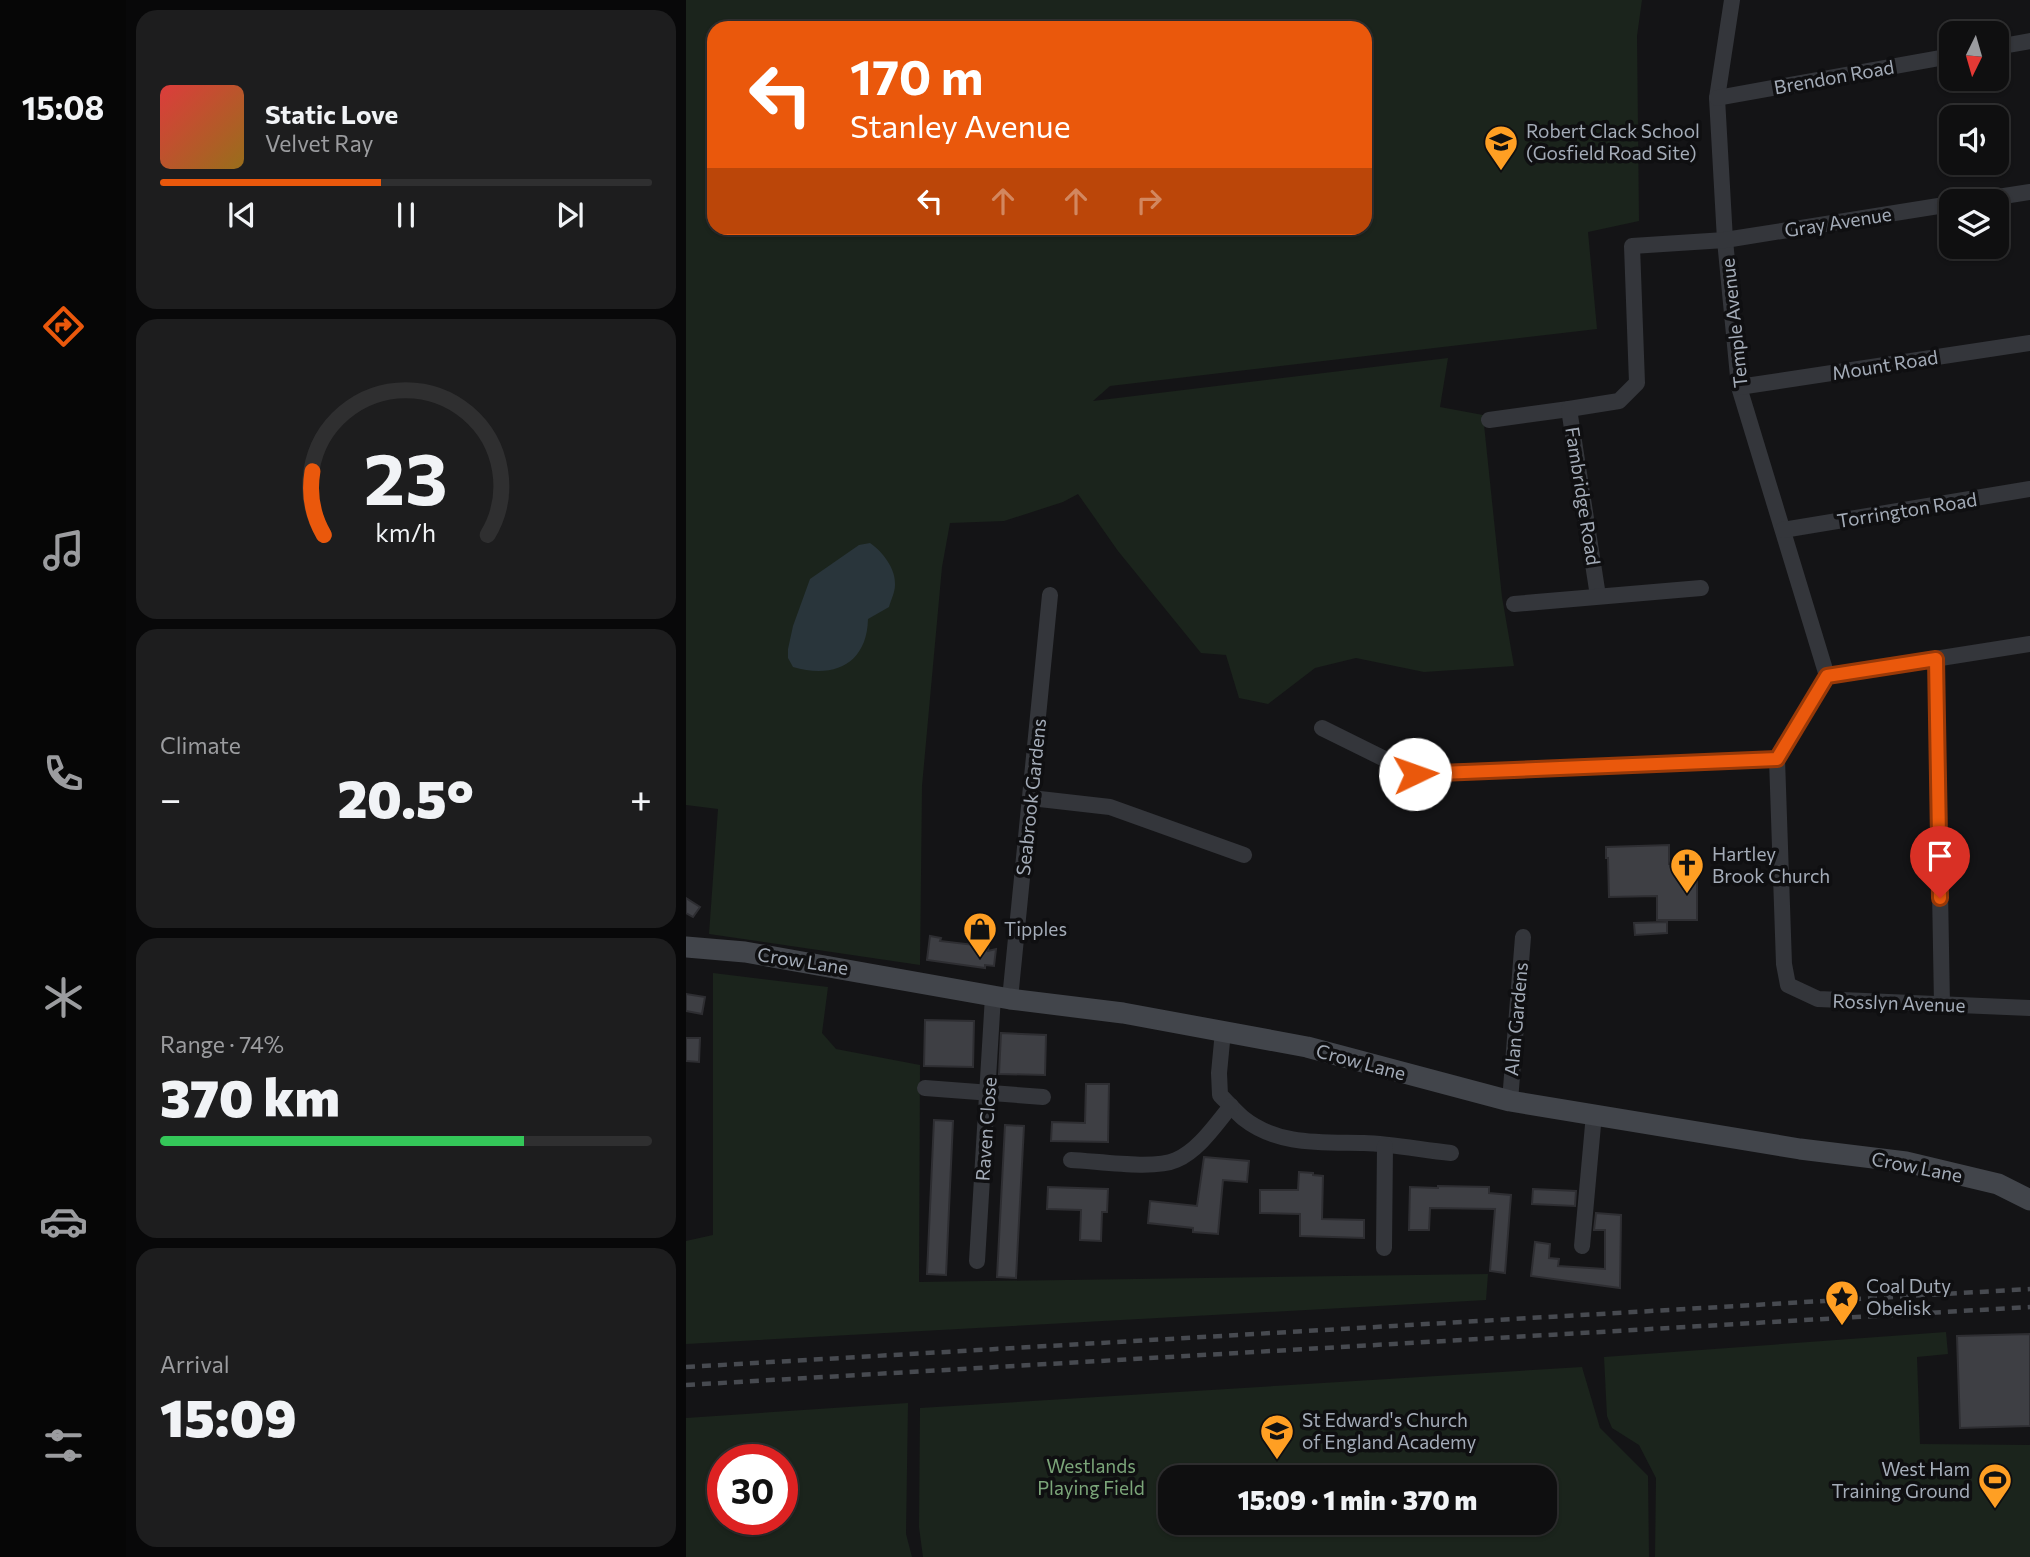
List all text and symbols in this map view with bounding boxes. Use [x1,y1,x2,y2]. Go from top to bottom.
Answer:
north arrow [1939,21,2009,91]
map controls [1939,21,2009,259]
text: 170 m [850,45,983,105]
icon: left [735,49,826,140]
street label: Brendon Road [1772,55,1896,98]
text: 15:08 [22,87,104,127]
text: Static Love [265,98,398,129]
text: Stanley Avenue [850,105,1071,145]
button: sound [1939,105,2009,175]
place label: Robert Clack School (Gosfield Road Site) [1526,119,1700,164]
school or university icon: Robert Clack School (Gosfield Road Site) [1482,123,1520,172]
text: Velvet Ray [265,129,373,157]
icon: left [911,182,949,220]
icon: ahead [984,182,1022,220]
icon: ahead [1057,182,1095,220]
icon: right [1130,182,1168,220]
button: layers [1939,189,2009,259]
icon: previous [223,196,261,234]
icon: pause [387,196,425,234]
icon: next [551,196,589,234]
street label: Gray Avenue [1783,202,1893,241]
street label: Temple Avenue [1715,257,1752,389]
icon: directions [39,302,88,351]
street label: Mount Road [1830,345,1939,384]
street label: Fambridge Road [1561,425,1606,567]
text: 23 [364,432,448,521]
street label: Torrington Road [1835,487,1978,532]
text: km/h [376,517,436,547]
icon: music [39,526,88,575]
street label: Seabrook Gardens [1011,717,1050,877]
text: Climate [160,731,241,759]
position arrow [1378,737,1452,811]
icon: phone [39,749,88,798]
text: 20.5° [337,765,474,829]
text: − [160,774,182,821]
text: + [630,774,652,821]
pin [1910,826,1970,898]
icon: arrive [1921,837,1959,875]
place label: Hartley Brook Church [1712,842,1830,887]
church icon: Hartley Brook Church [1668,846,1706,895]
shop icon: Tipples [961,910,999,959]
place label: Tipples [1004,917,1067,940]
street label: Crow Lane [756,942,850,979]
street label: Alan Gardens [1499,961,1532,1077]
icon: climate [39,973,88,1022]
street label: Rosslyn Avenue [1832,989,1966,1016]
text: Range · 74% [160,1030,284,1058]
street label: Crow Lane [1314,1039,1408,1085]
text: 370 km [160,1064,340,1128]
street label: Raven Close [970,1076,1001,1182]
street label: Crow Lane [1870,1146,1964,1187]
icon: car [39,1197,88,1246]
place label: Coal Duty Obelisk [1866,1274,1951,1319]
place icon: Coal Duty Obelisk [1823,1278,1861,1327]
text: Arrival [160,1350,230,1378]
text: 15:09 [160,1384,297,1448]
place label: St Edward's Church of England Academy [1302,1408,1476,1453]
school or university icon: St Edward's Church of England Academy [1258,1412,1296,1461]
icon: filters [39,1421,88,1470]
speed limit sign: 30 [707,1444,798,1535]
park label: Westlands Playing Field [1037,1454,1145,1499]
place label: West Ham Training Ground [1832,1457,1970,1502]
sports icon: West Ham Training Ground [1976,1461,2014,1510]
text: 15:09 · 1 min · 370 m [1238,1484,1477,1515]

